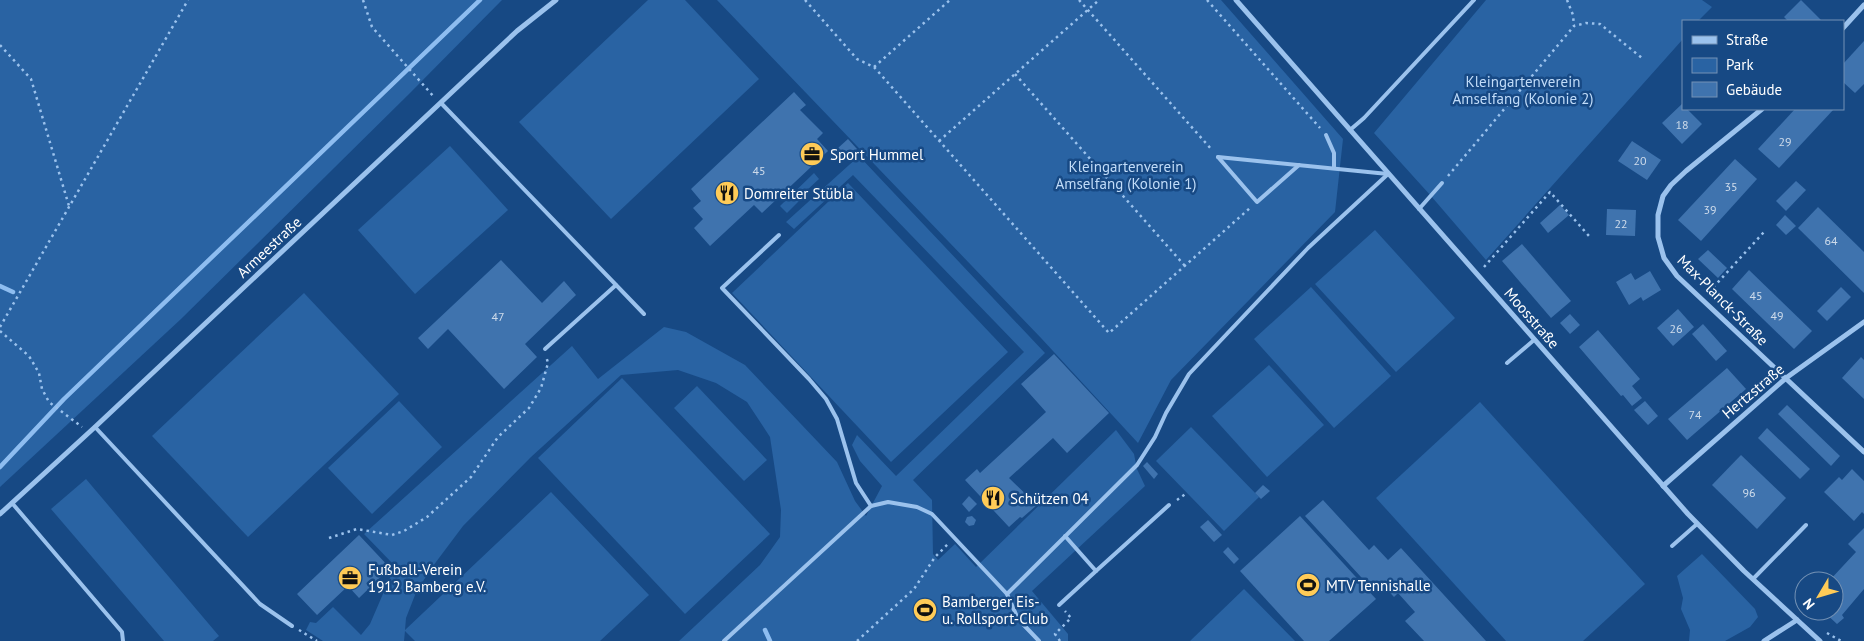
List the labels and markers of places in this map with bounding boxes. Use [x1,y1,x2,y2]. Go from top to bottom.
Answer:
office icon: Sport Hummel [799,141,825,167]
place label: Sport Hummel [830,145,924,164]
restaurant icon: Domreiter Stübla [714,180,740,206]
place label: Domreiter Stübla [744,184,853,203]
restaurant icon: Schützen 04 [980,485,1006,511]
place label: Schützen 04 [1010,489,1089,508]
place label: Fußball-Verein 1912 Bamberg e.V. [368,560,486,596]
office icon: Fußball-Verein 1912 Bamberg e.V. [337,565,363,591]
sports icon: MTV Tennishalle [1295,572,1321,598]
place label: MTV Tennishalle [1326,576,1431,595]
place label: Bamberger Eis- u. Rollsport-Club [942,592,1048,628]
sports icon: Bamberger Eis- u. Rollsport-Club [912,597,938,623]

